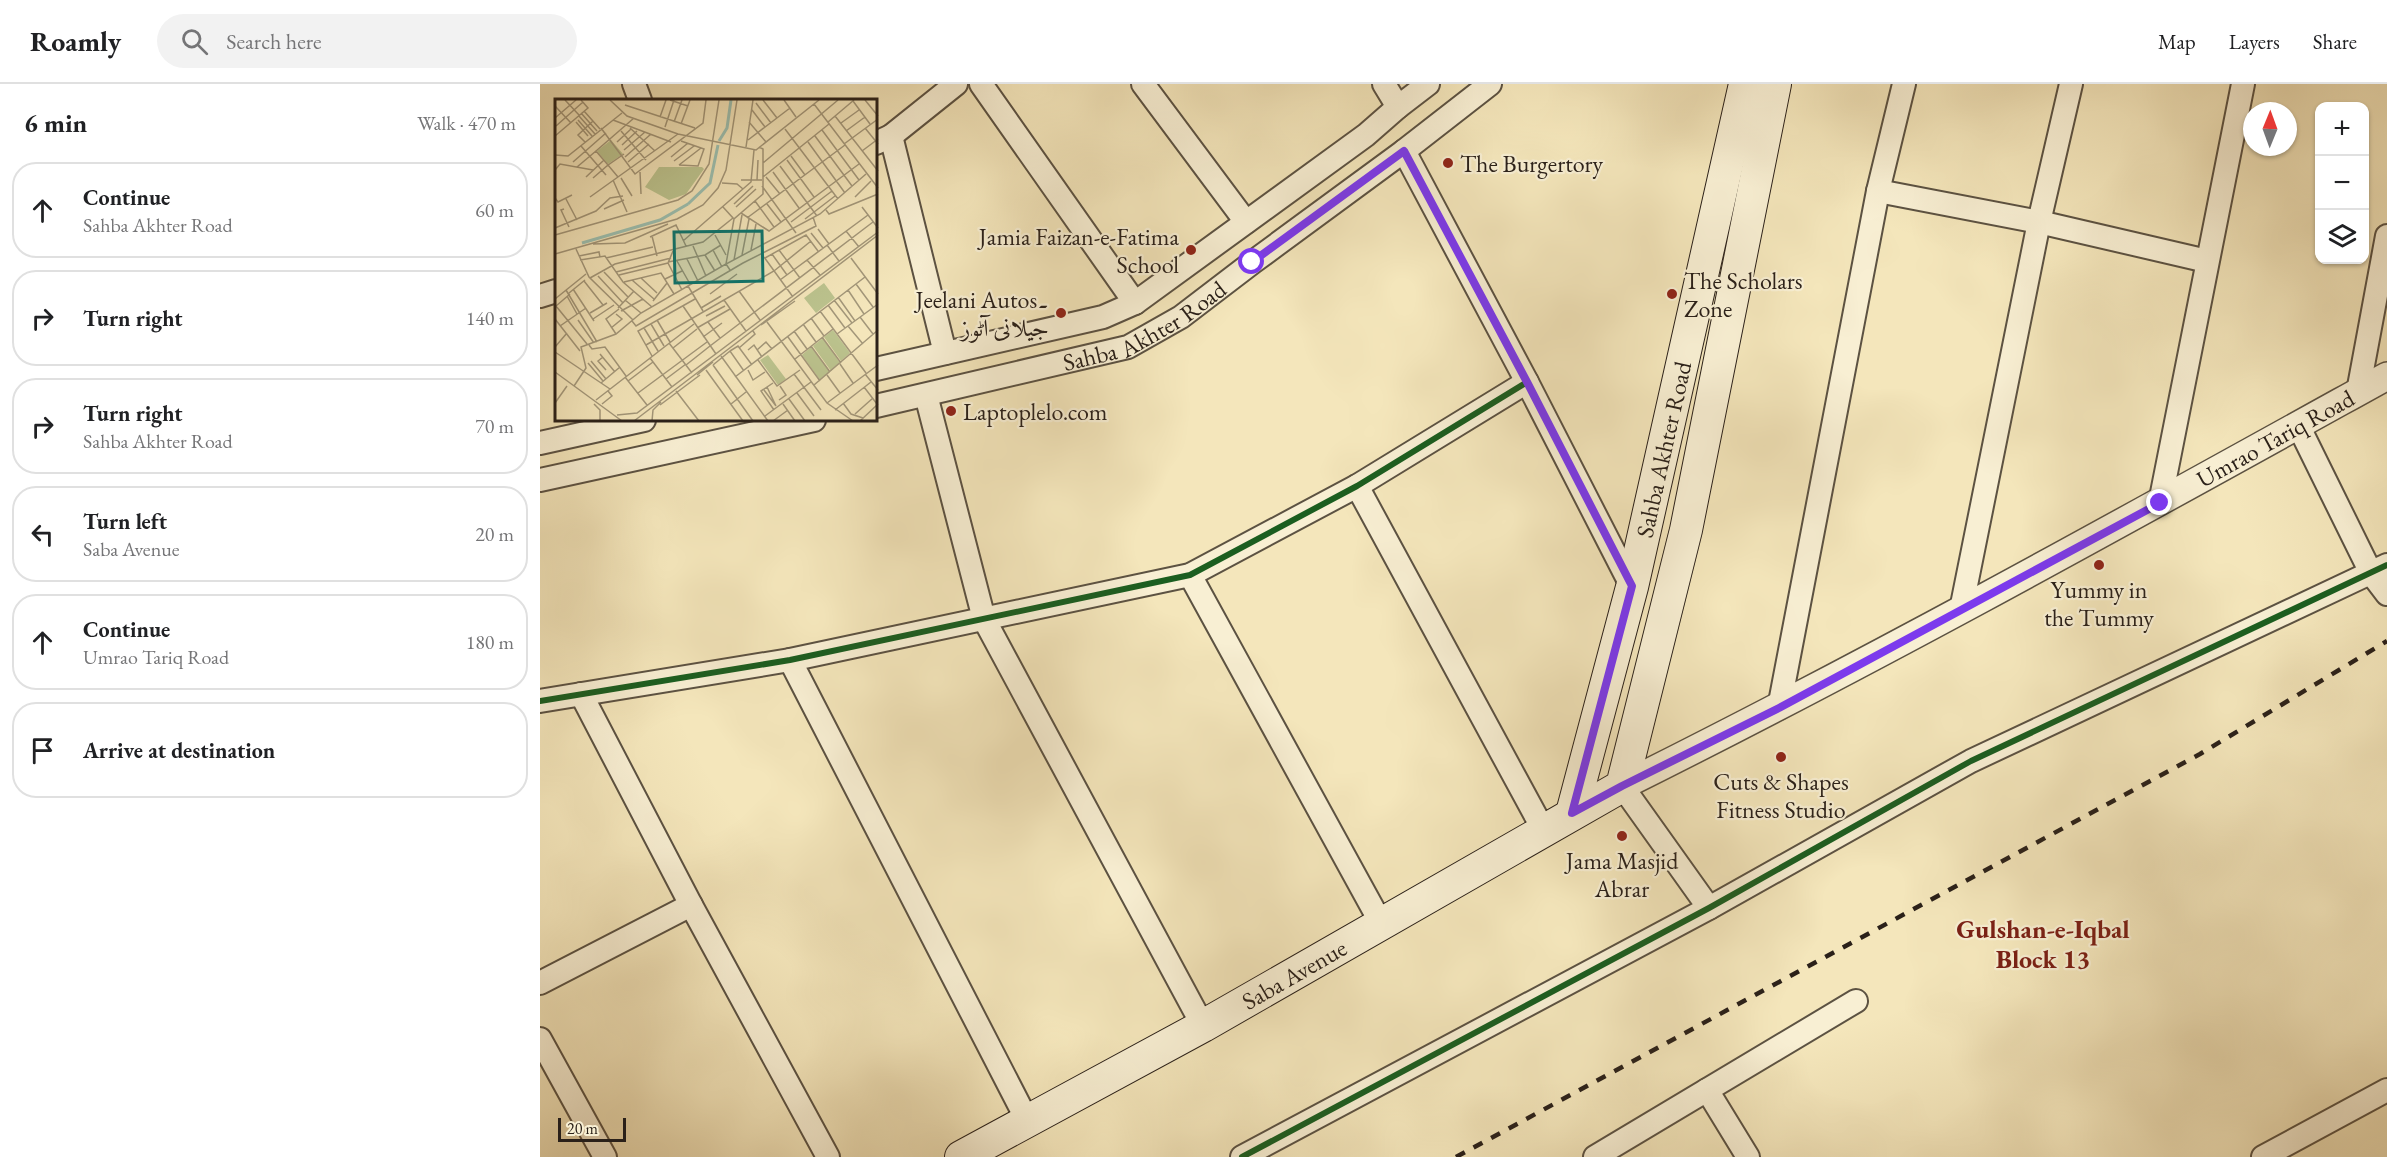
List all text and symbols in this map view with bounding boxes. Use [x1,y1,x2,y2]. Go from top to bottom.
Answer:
search box [157,14,577,68]
text: Roamly [30,23,121,59]
icon: search [178,25,211,58]
text: Search here [226,27,322,56]
text: Map [2158,28,2196,55]
text: Layers [2229,28,2280,55]
text: Share [2313,28,2357,55]
inset map [555,99,878,422]
north arrow [2243,102,2297,156]
map controls [2315,102,2369,264]
button: + [2315,102,2369,156]
text: 6 min [24,106,87,140]
text: Walk · 470 m [417,110,516,136]
place label: The Burgertory [1460,148,1604,179]
marker: The Burgertory [1441,156,1455,170]
button: − [2315,156,2369,210]
text: Continue [83,183,170,212]
icon: ahead [26,194,59,227]
text: 60 m [475,197,514,223]
button: layers [2315,210,2369,264]
text: Sahba Akhter Road [83,212,233,238]
place label: Jamia Faizan-e-Fatima School [977,221,1179,280]
marker: Jamia Faizan-e-Fatima School [1184,243,1198,257]
route start [1238,248,1264,274]
place label: The Scholars Zone [1684,265,1803,324]
street label: Sahba Akhter Road [1060,273,1233,377]
place label: Jeelani Autos۔ جیلانی آٹوز [913,284,1049,343]
marker: The Scholars Zone [1665,287,1679,301]
icon: right [26,302,59,335]
text: Turn right [83,304,182,333]
text: 140 m [466,305,514,331]
marker: Jeelani Autos۔ جیلانی آٹوز [1054,306,1068,320]
street label: Sahba Akhter Road [1628,357,1698,540]
street label: Umrao Tariq Road [2191,382,2360,494]
place label: Laptoplelo.com [963,396,1108,427]
text: Turn right [83,399,182,428]
marker: Laptoplelo.com [944,404,958,418]
icon: right [26,410,59,443]
text: 70 m [475,413,514,439]
text: Sahba Akhter Road [83,428,233,454]
route end [2146,489,2172,515]
text: Turn left [83,507,167,536]
icon: left [26,518,59,551]
text: 20 m [475,521,514,547]
text: Saba Avenue [83,536,180,562]
marker: Yummy in the Tummy [2092,558,2106,572]
place label: Yummy in the Tummy [2044,574,2154,633]
text: Continue [83,615,170,644]
icon: ahead [26,626,59,659]
text: 180 m [466,629,514,655]
text: Umrao Tariq Road [83,644,229,670]
icon: arrive [26,734,59,767]
text: Arrive at destination [83,736,275,765]
marker: Cuts & Shapes Fitness Studio [1774,750,1788,764]
place label: Cuts & Shapes Fitness Studio [1713,766,1849,825]
marker: Jama Masjid Abrar [1615,829,1629,843]
place label: Jama Masjid Abrar [1564,845,1679,904]
district label: Gulshan-e-Iqbal Block 13 [1956,912,2130,976]
street label: Saba Avenue [1236,932,1352,1016]
scale bar [558,1115,626,1142]
text: 20 m [567,1118,598,1139]

